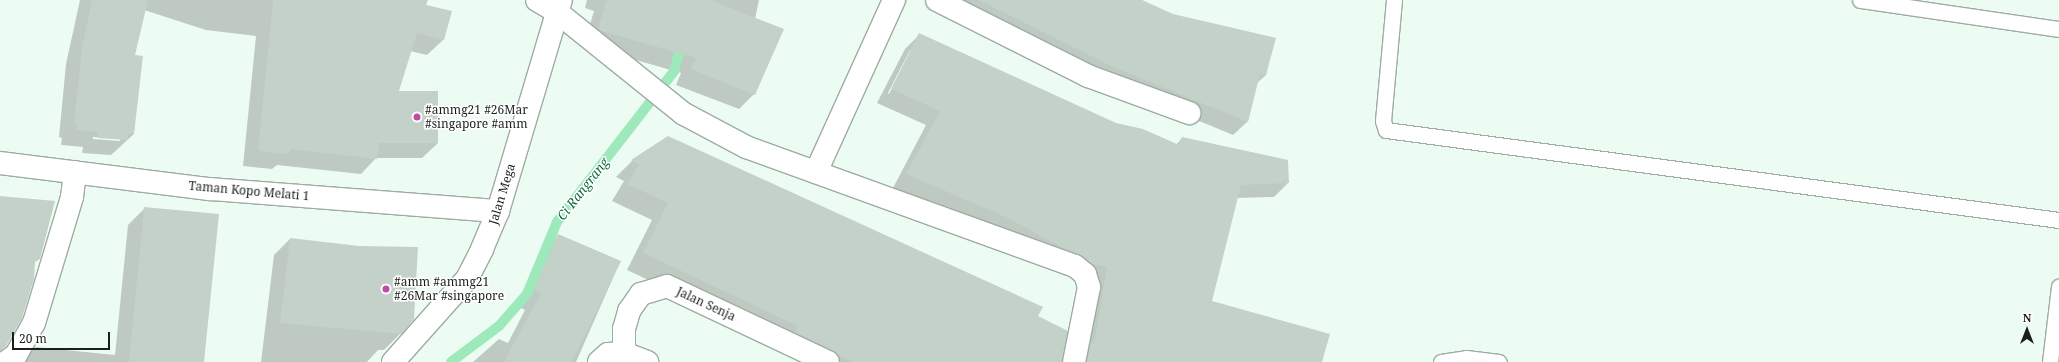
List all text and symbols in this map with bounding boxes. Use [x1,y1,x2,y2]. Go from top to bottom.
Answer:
place label: #ammg21 #26Mar #singapore #amm [425,103,528,131]
marker: #ammg21 #26Mar #singapore #amm [412,112,422,122]
water label: Ci Rangrang [554,155,612,223]
street label: Jalan Mega [486,162,518,226]
street label: Taman Kopo Melati 1 [188,179,310,203]
place label: #amm #ammg21 #26Mar #singapore [394,275,504,303]
marker: #amm #ammg21 #26Mar #singapore [381,284,391,294]
street label: Jalan Senja [674,284,738,324]
north arrow [2007,310,2047,350]
text: N [2023,310,2031,325]
scale bar [14,324,112,350]
text: 20 m [19,330,47,347]

